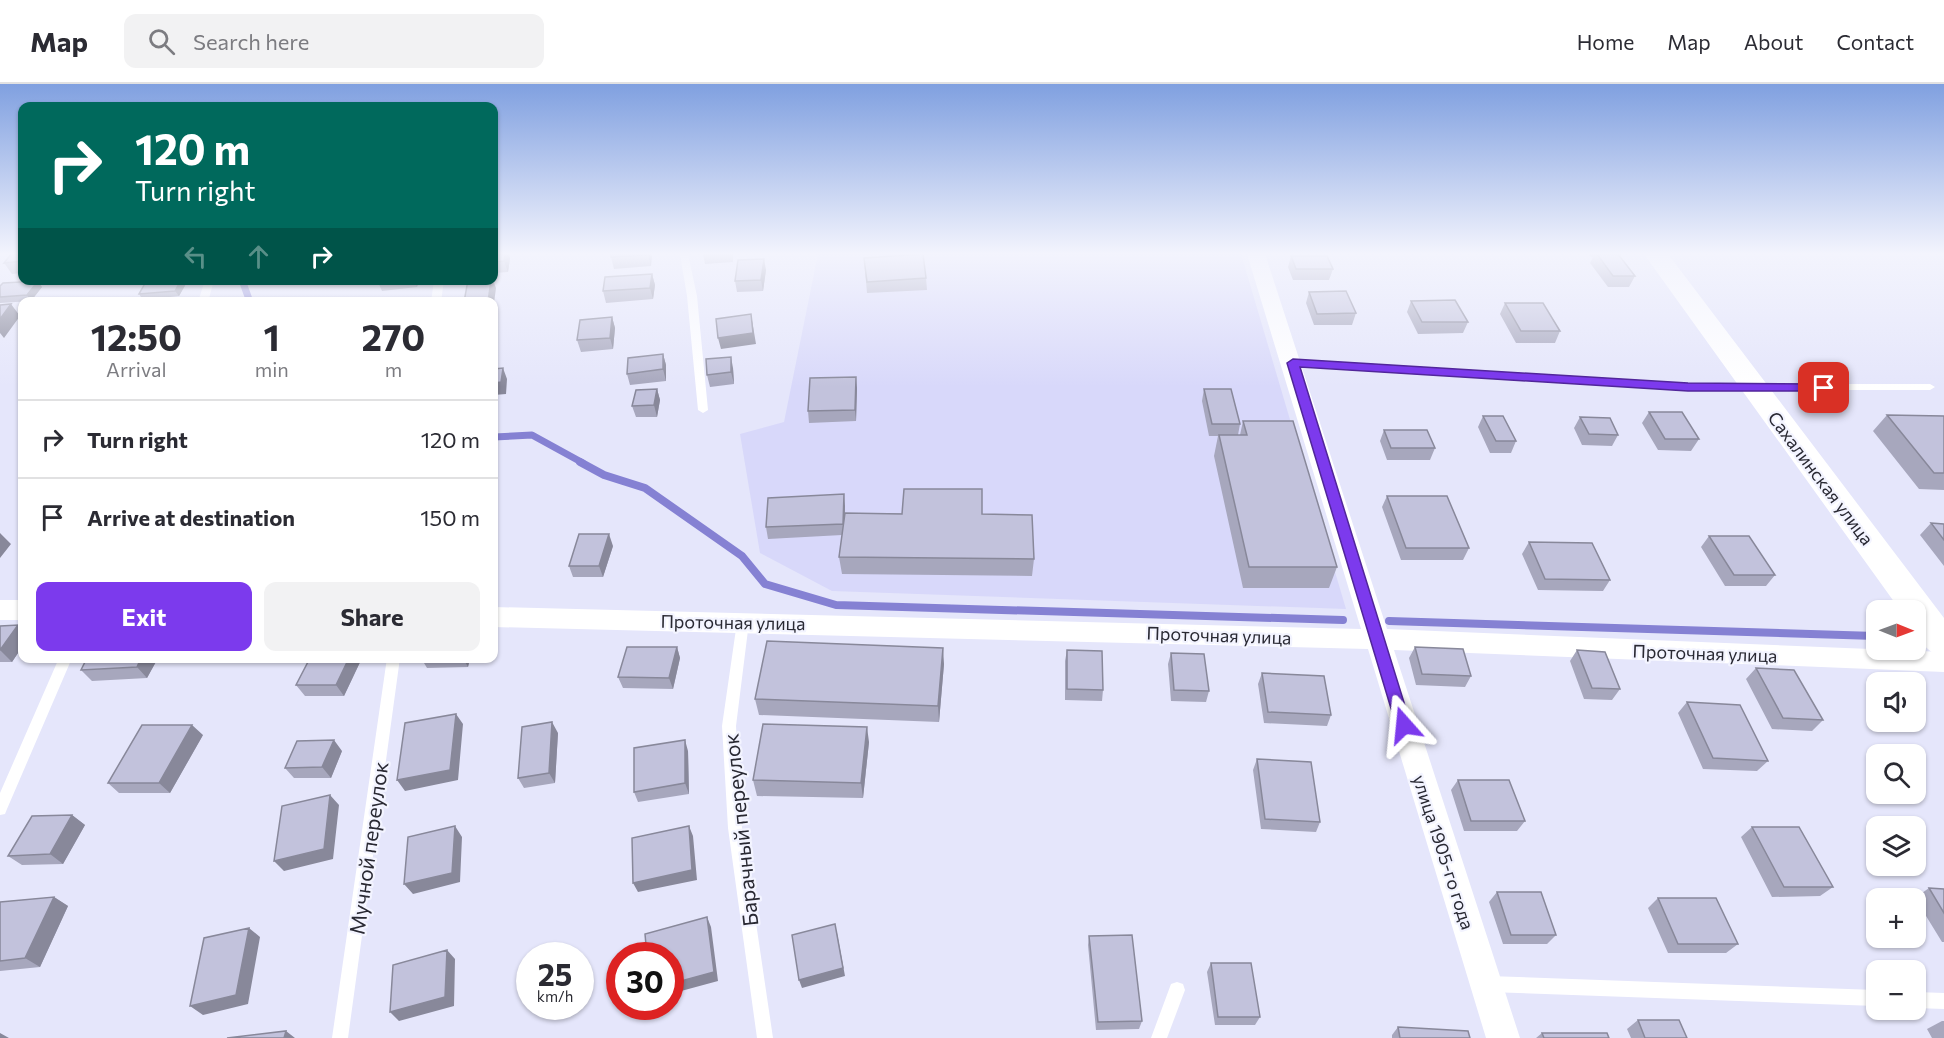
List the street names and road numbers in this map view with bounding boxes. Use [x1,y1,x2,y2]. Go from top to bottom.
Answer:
street label: Сахалинская улица [1764,407,1878,549]
street label: Проточная улица [660,610,806,634]
street label: Проточная улица [1146,621,1292,649]
street label: Проточная улица [1632,639,1778,667]
street label: Барачный переулок [717,732,763,928]
street label: Мучной переулок [343,760,393,936]
street label: улица 1905-го года [1409,772,1479,932]

